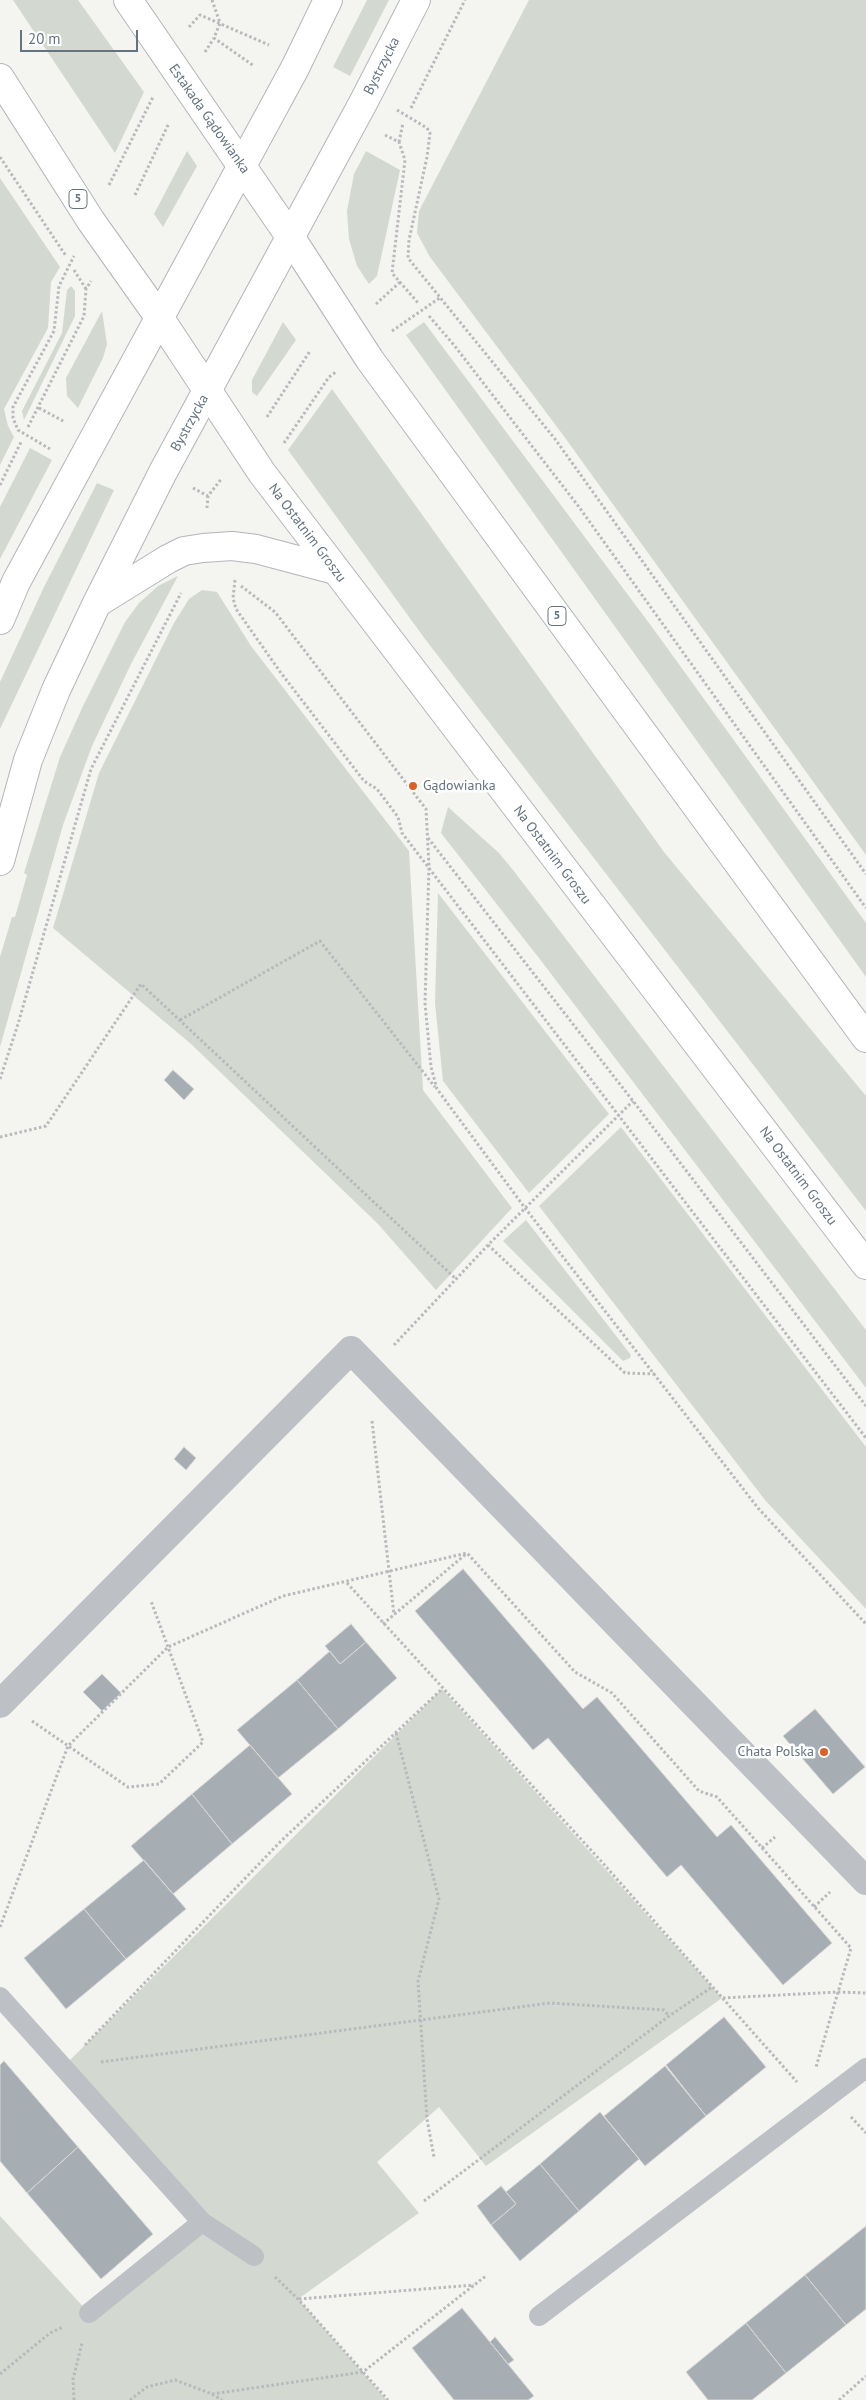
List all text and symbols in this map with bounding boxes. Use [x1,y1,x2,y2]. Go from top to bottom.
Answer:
scale bar [22,20,140,52]
text: 20 m [28,29,61,48]
street label: Bystrzycka [360,34,404,98]
street label: Estakada Gądowianka [165,61,253,177]
road number: 5 [69,190,87,208]
street label: Bystrzycka [167,392,213,454]
street label: Na Ostatnim Groszu [264,480,350,586]
road number: 5 [548,606,566,626]
place label: Gądowianka [423,778,496,794]
marker: Gądowianka [407,780,419,792]
street label: Na Ostatnim Groszu [509,802,595,908]
street label: Na Ostatnim Groszu [755,1123,841,1229]
place label: Chata Polska [738,1744,814,1760]
marker: Chata Polska [818,1746,830,1758]

